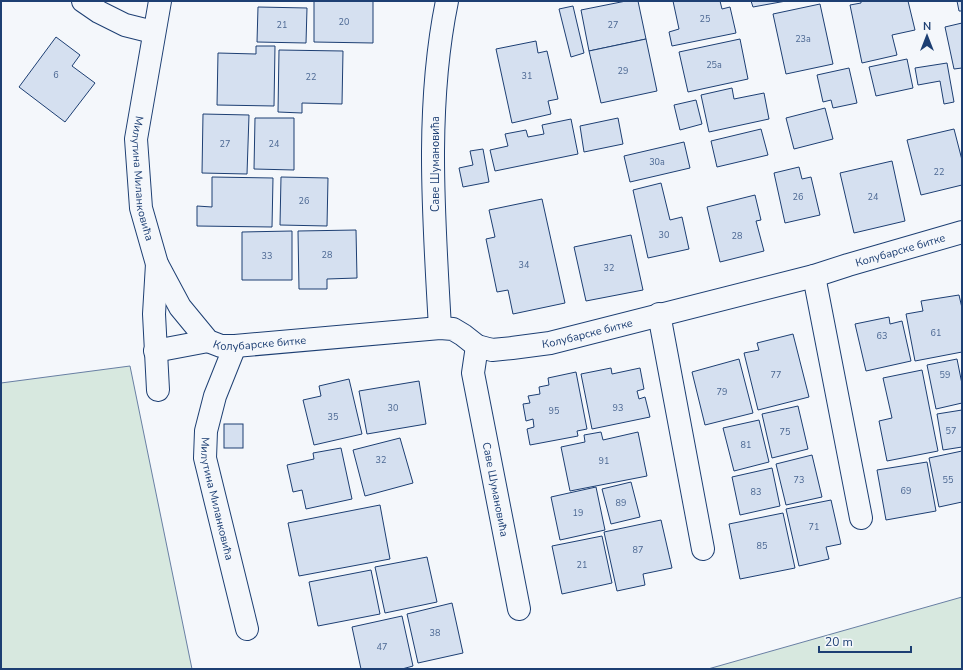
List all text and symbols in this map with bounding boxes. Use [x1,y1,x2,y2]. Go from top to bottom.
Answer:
house number: 25 [700,13,710,25]
house number: 20 [339,16,349,28]
north arrow [907,16,947,56]
house number: 21 [277,19,287,31]
house number: 27 [608,19,618,31]
text: N [923,19,931,34]
house number: 23a [795,33,811,45]
house number: 25a [706,59,722,71]
house number: 29 [618,65,628,77]
house number: 6 [53,69,59,81]
house number: 31 [522,70,532,82]
house number: 22 [306,71,316,83]
street label: Милутина Миланковића [128,115,157,243]
street label: Саве Шумановића [428,116,443,212]
house number: 27 [220,138,230,150]
house number: 24 [269,138,280,150]
house number: 30a [649,156,665,168]
house number: 22 [934,166,944,178]
house number: 26 [793,191,803,203]
house number: 24 [868,191,879,203]
house number: 26 [299,195,309,207]
house number: 30 [659,229,669,241]
house number: 28 [732,230,742,242]
street label: Колубарске битке [854,230,947,270]
house number: 28 [322,249,332,261]
house number: 33 [262,250,272,262]
house number: 34 [519,259,530,271]
house number: 32 [604,262,614,274]
street label: Колубарске битке [541,315,634,351]
house number: 61 [931,327,941,339]
house number: 63 [877,330,887,342]
street label: Колубарске битке [211,332,307,354]
house number: 77 [771,369,781,381]
house number: 59 [940,369,950,381]
house number: 79 [717,386,727,398]
house number: 30 [388,402,398,414]
house number: 93 [613,402,623,414]
house number: 95 [549,405,559,417]
house number: 35 [328,411,338,423]
house number: 57 [946,425,956,437]
house number: 75 [780,426,790,438]
street label: Милутина Миланковића [197,437,237,562]
house number: 81 [741,439,751,451]
street label: Саве Шумановића [479,441,512,538]
house number: 32 [376,454,386,466]
house number: 91 [599,455,609,467]
house number: 73 [794,474,804,486]
house number: 55 [943,474,953,486]
house number: 69 [901,485,911,497]
house number: 83 [751,486,761,498]
house number: 89 [616,497,626,509]
house number: 19 [573,507,583,519]
house number: 71 [809,521,819,533]
house number: 85 [757,540,767,552]
house number: 87 [633,544,643,556]
house number: 21 [577,559,587,571]
house number: 38 [430,627,440,639]
scale bar [819,628,911,654]
text: 20 m [825,634,853,650]
house number: 47 [377,641,387,653]

